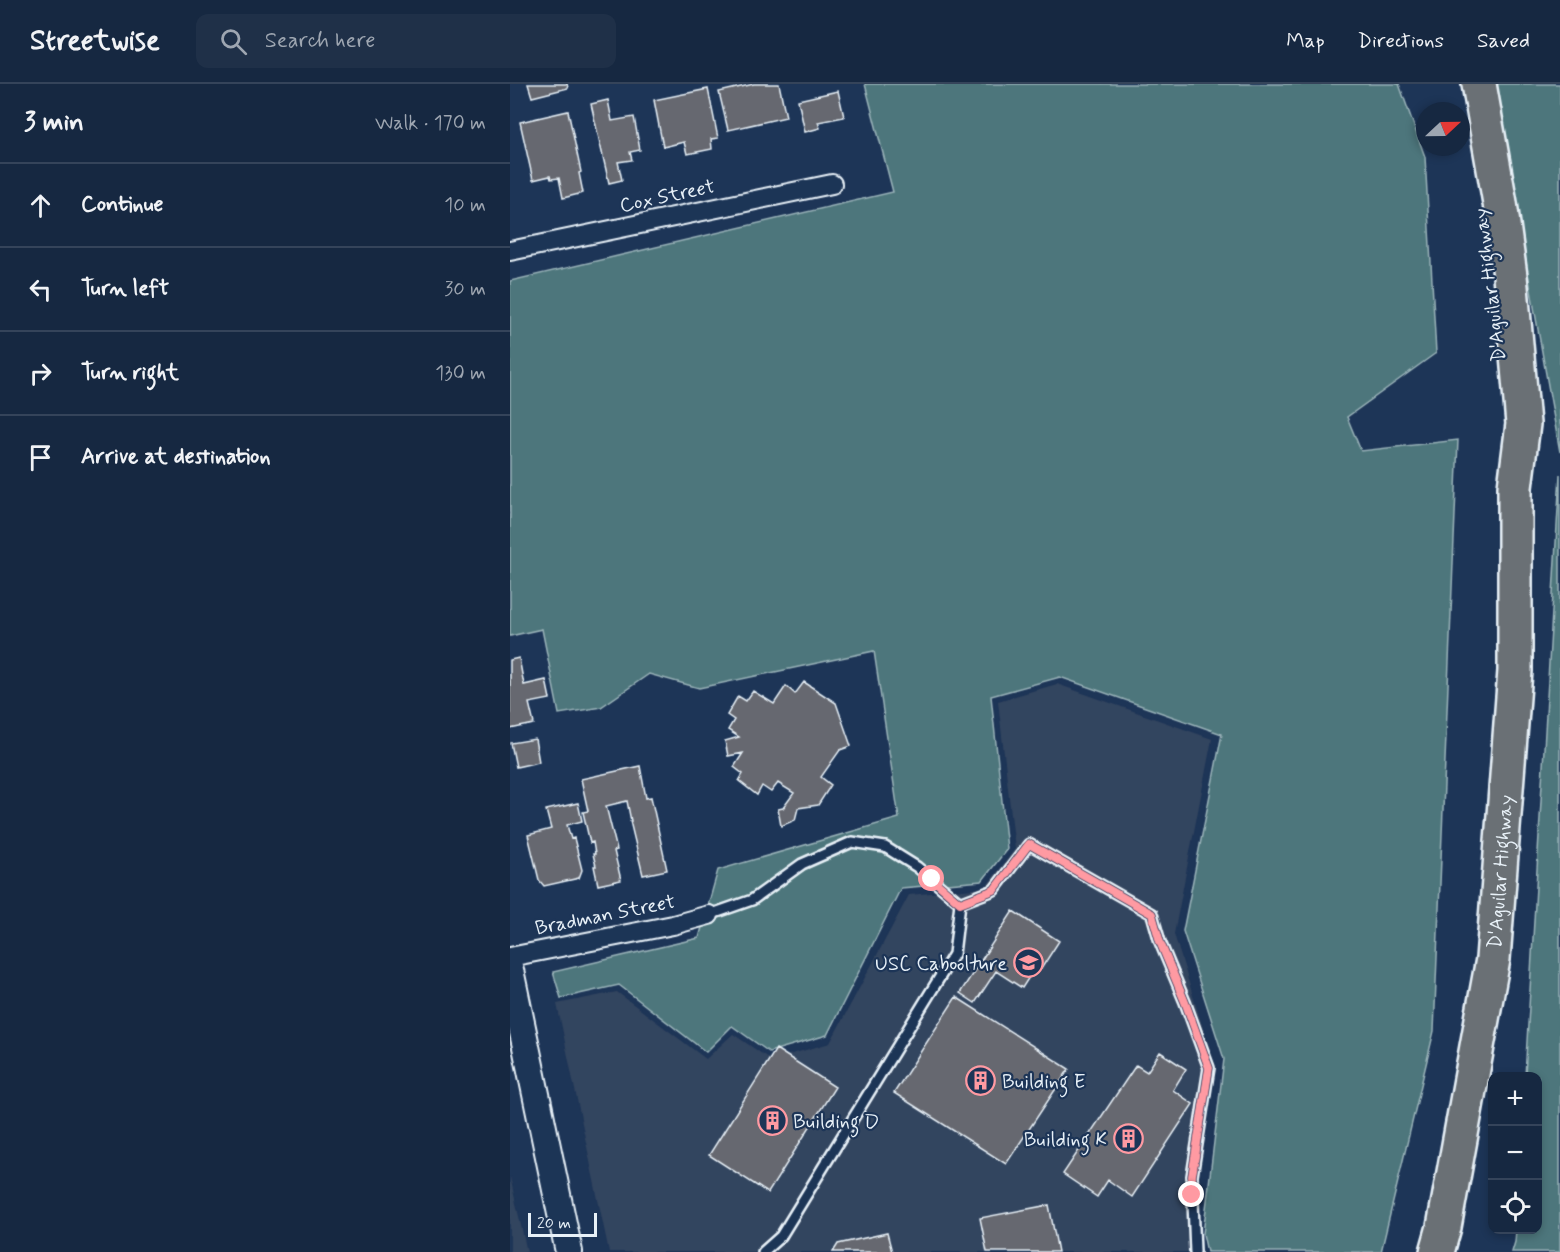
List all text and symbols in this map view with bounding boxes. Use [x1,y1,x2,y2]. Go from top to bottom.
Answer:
search box [196,14,616,68]
text: Streetwise [30,23,160,60]
icon: search [217,25,250,58]
text: Search here [265,27,375,55]
text: Map [1286,27,1325,55]
text: Directions [1358,27,1444,55]
text: Saved [1477,27,1530,55]
north arrow [1416,102,1470,156]
text: 3 min [24,106,84,140]
text: Walk · 170 m [375,110,486,137]
street label: Cox Street [617,173,717,220]
icon: ahead [24,189,57,222]
text: Continue [81,191,163,219]
text: 10 m [444,192,486,219]
street label: D'Aguilar Highway [1468,206,1515,363]
icon: left [24,273,57,306]
text: Turn left [81,275,169,303]
text: 30 m [444,276,486,303]
icon: right [24,357,57,390]
text: Turn right [81,359,179,387]
text: 130 m [435,360,486,387]
icon: arrive [24,441,57,474]
text: Arrive at destination [81,443,271,471]
street label: D'Aguilar Highway [1482,794,1521,950]
route start [918,865,944,891]
street label: Bradman Street [533,889,678,942]
school or university icon: USC Caboolture [1012,947,1044,979]
place label: USC Caboolture [875,951,1007,978]
building icon: Building E [965,1065,997,1097]
place label: Building E [1002,1069,1085,1098]
map controls [1488,1072,1542,1234]
button: + [1488,1072,1542,1126]
building icon: Building D [756,1105,788,1137]
place label: Building D [793,1109,879,1138]
building icon: Building K [1112,1123,1144,1155]
button: − [1488,1126,1542,1180]
place label: Building K [1024,1127,1107,1156]
button: locate [1488,1180,1542,1234]
route end [1178,1181,1204,1207]
scale bar [528,1210,597,1238]
text: 20 m [537,1213,571,1234]

